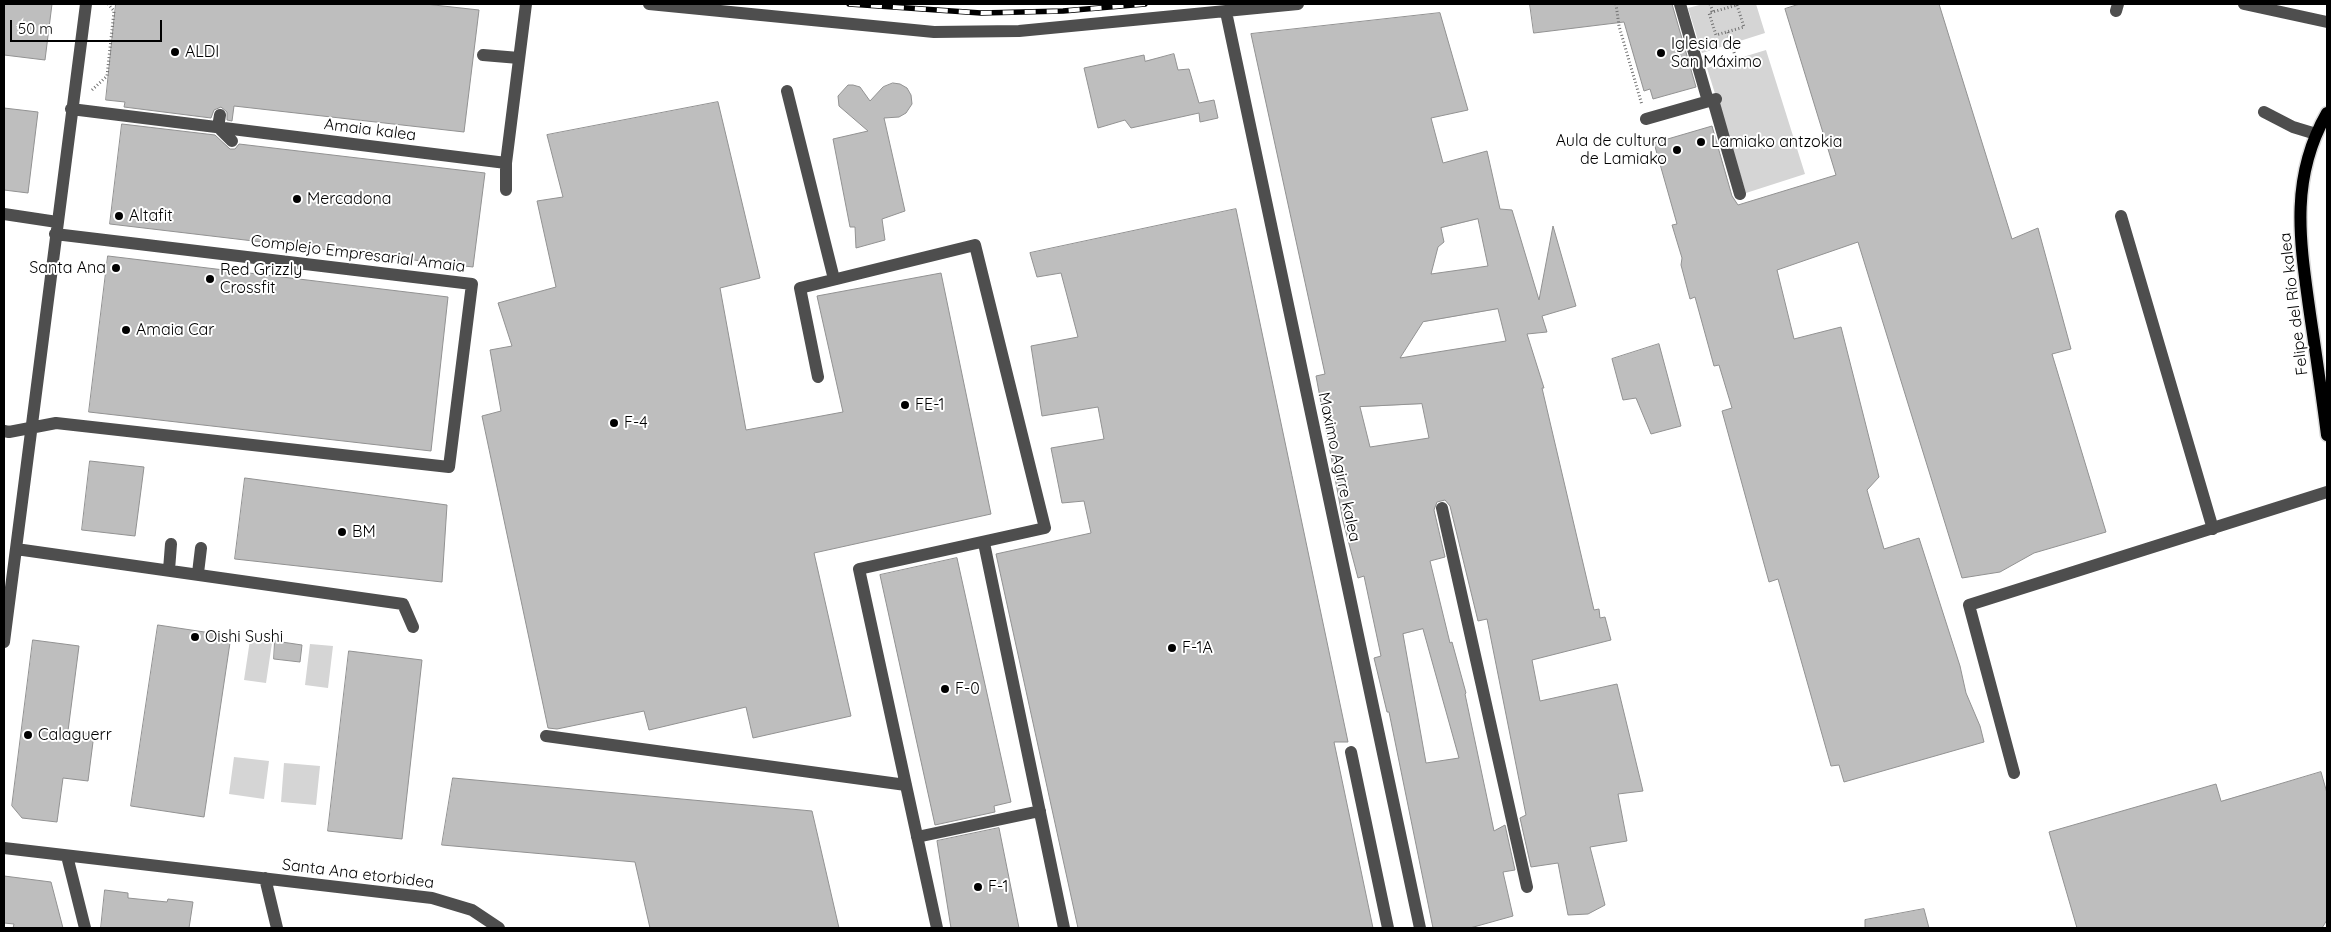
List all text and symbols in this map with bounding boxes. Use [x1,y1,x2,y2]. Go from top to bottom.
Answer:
scale bar [12,10,165,42]
text: 50 m [18,19,53,38]
place label: Iglesia de San Máximo [1671,34,1762,72]
place label: ALDI [185,42,219,62]
marker: ALDI [169,46,181,58]
marker: Iglesia de San Máximo [1655,47,1667,59]
street label: Amaia kalea [323,115,417,145]
place label: Aula de cultura de Lamiako [1556,131,1667,169]
place label: Lamiako antzokia [1711,132,1842,152]
marker: Lamiako antzokia [1695,136,1707,148]
marker: Aula de cultura de Lamiako [1671,144,1683,156]
place label: Mercadona [307,189,391,209]
marker: Mercadona [291,193,303,205]
place label: Altafit [129,206,173,226]
marker: Altafit [113,210,125,222]
street label: Complejo Empresarial Amaia [250,231,466,277]
street label: Felipe del Río kalea [2276,232,2312,376]
place label: Santa Ana [29,258,106,278]
place label: Red Grizzly Crossfit [220,260,302,298]
marker: Santa Ana [110,262,122,274]
marker: Red Grizzly Crossfit [204,273,216,285]
place label: Amaia Car [136,320,214,340]
marker: Amaia Car [120,324,132,336]
street label: Maximo Agirre kalea [1314,390,1364,544]
place label: FE-1 [915,395,945,415]
marker: FE-1 [899,399,911,411]
place label: F-4 [624,413,648,433]
marker: F-4 [608,417,620,429]
place label: BM [352,522,376,542]
marker: BM [336,526,348,538]
place label: Oishi Sushi [205,627,283,647]
marker: Oishi Sushi [189,631,201,643]
place label: F-1A [1182,638,1213,658]
marker: F-1A [1166,642,1178,654]
place label: F-0 [955,679,980,699]
marker: F-0 [939,683,951,695]
place label: Calaguerr [38,725,112,745]
marker: Calaguerr [22,729,34,741]
street label: Santa Ana etorbidea [281,855,435,893]
place label: F-1 [988,877,1008,897]
marker: F-1 [972,881,984,893]

